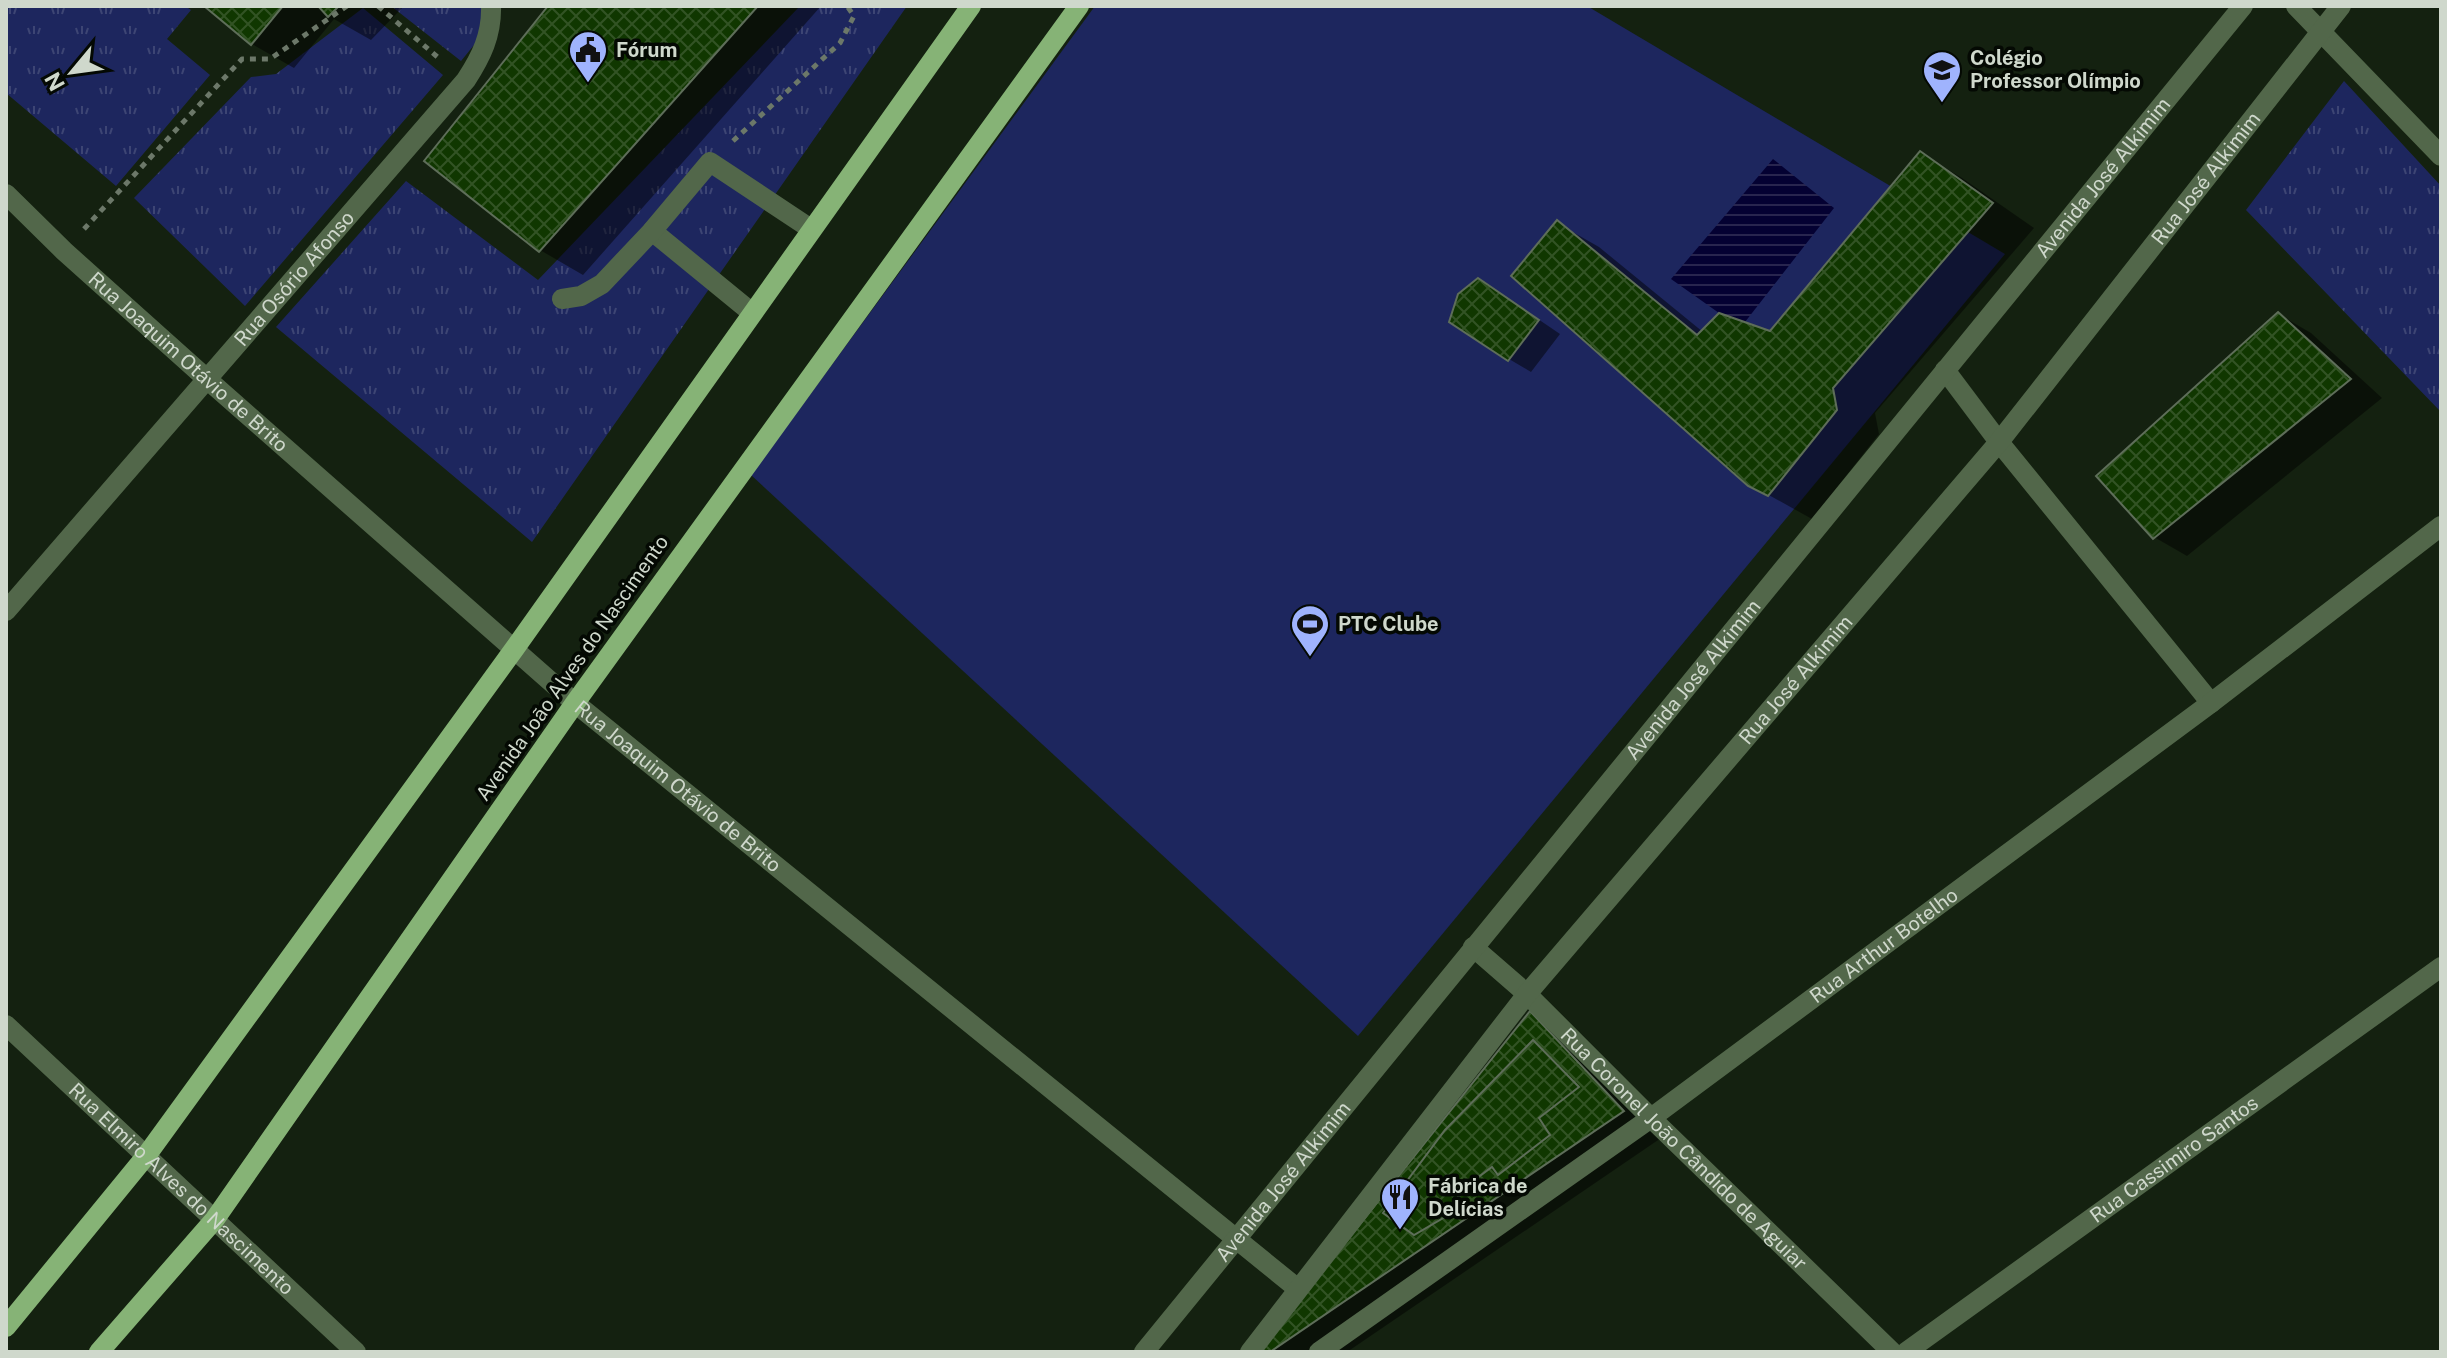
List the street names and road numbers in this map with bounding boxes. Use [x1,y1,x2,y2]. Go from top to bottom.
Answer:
street label: Avenida José Alkimim [2030,93,2175,263]
street label: Rua José Alkimim [2146,107,2265,250]
street label: Rua Osório Afonso [229,206,359,351]
street label: Rua Joaquim Otávio de Brito [84,267,293,457]
street label: Avenida João Alves do Nascimento [471,531,673,805]
street label: Avenida José Alkimim [1620,595,1766,765]
street label: Rua José Alkimim [1734,610,1858,749]
street label: Rua Joaquim Otávio de Brito [570,696,786,877]
street label: Rua Arthur Botelho [1805,883,1963,1008]
street label: Rua Coronel João Cândido de Aguiar [1556,1023,1812,1275]
street label: Rua Elmiro Alves do Nascimento [64,1078,299,1300]
street label: Rua Cassimiro Santos [2085,1091,2263,1228]
street label: Avenida José Alkimim [1211,1097,1356,1267]

